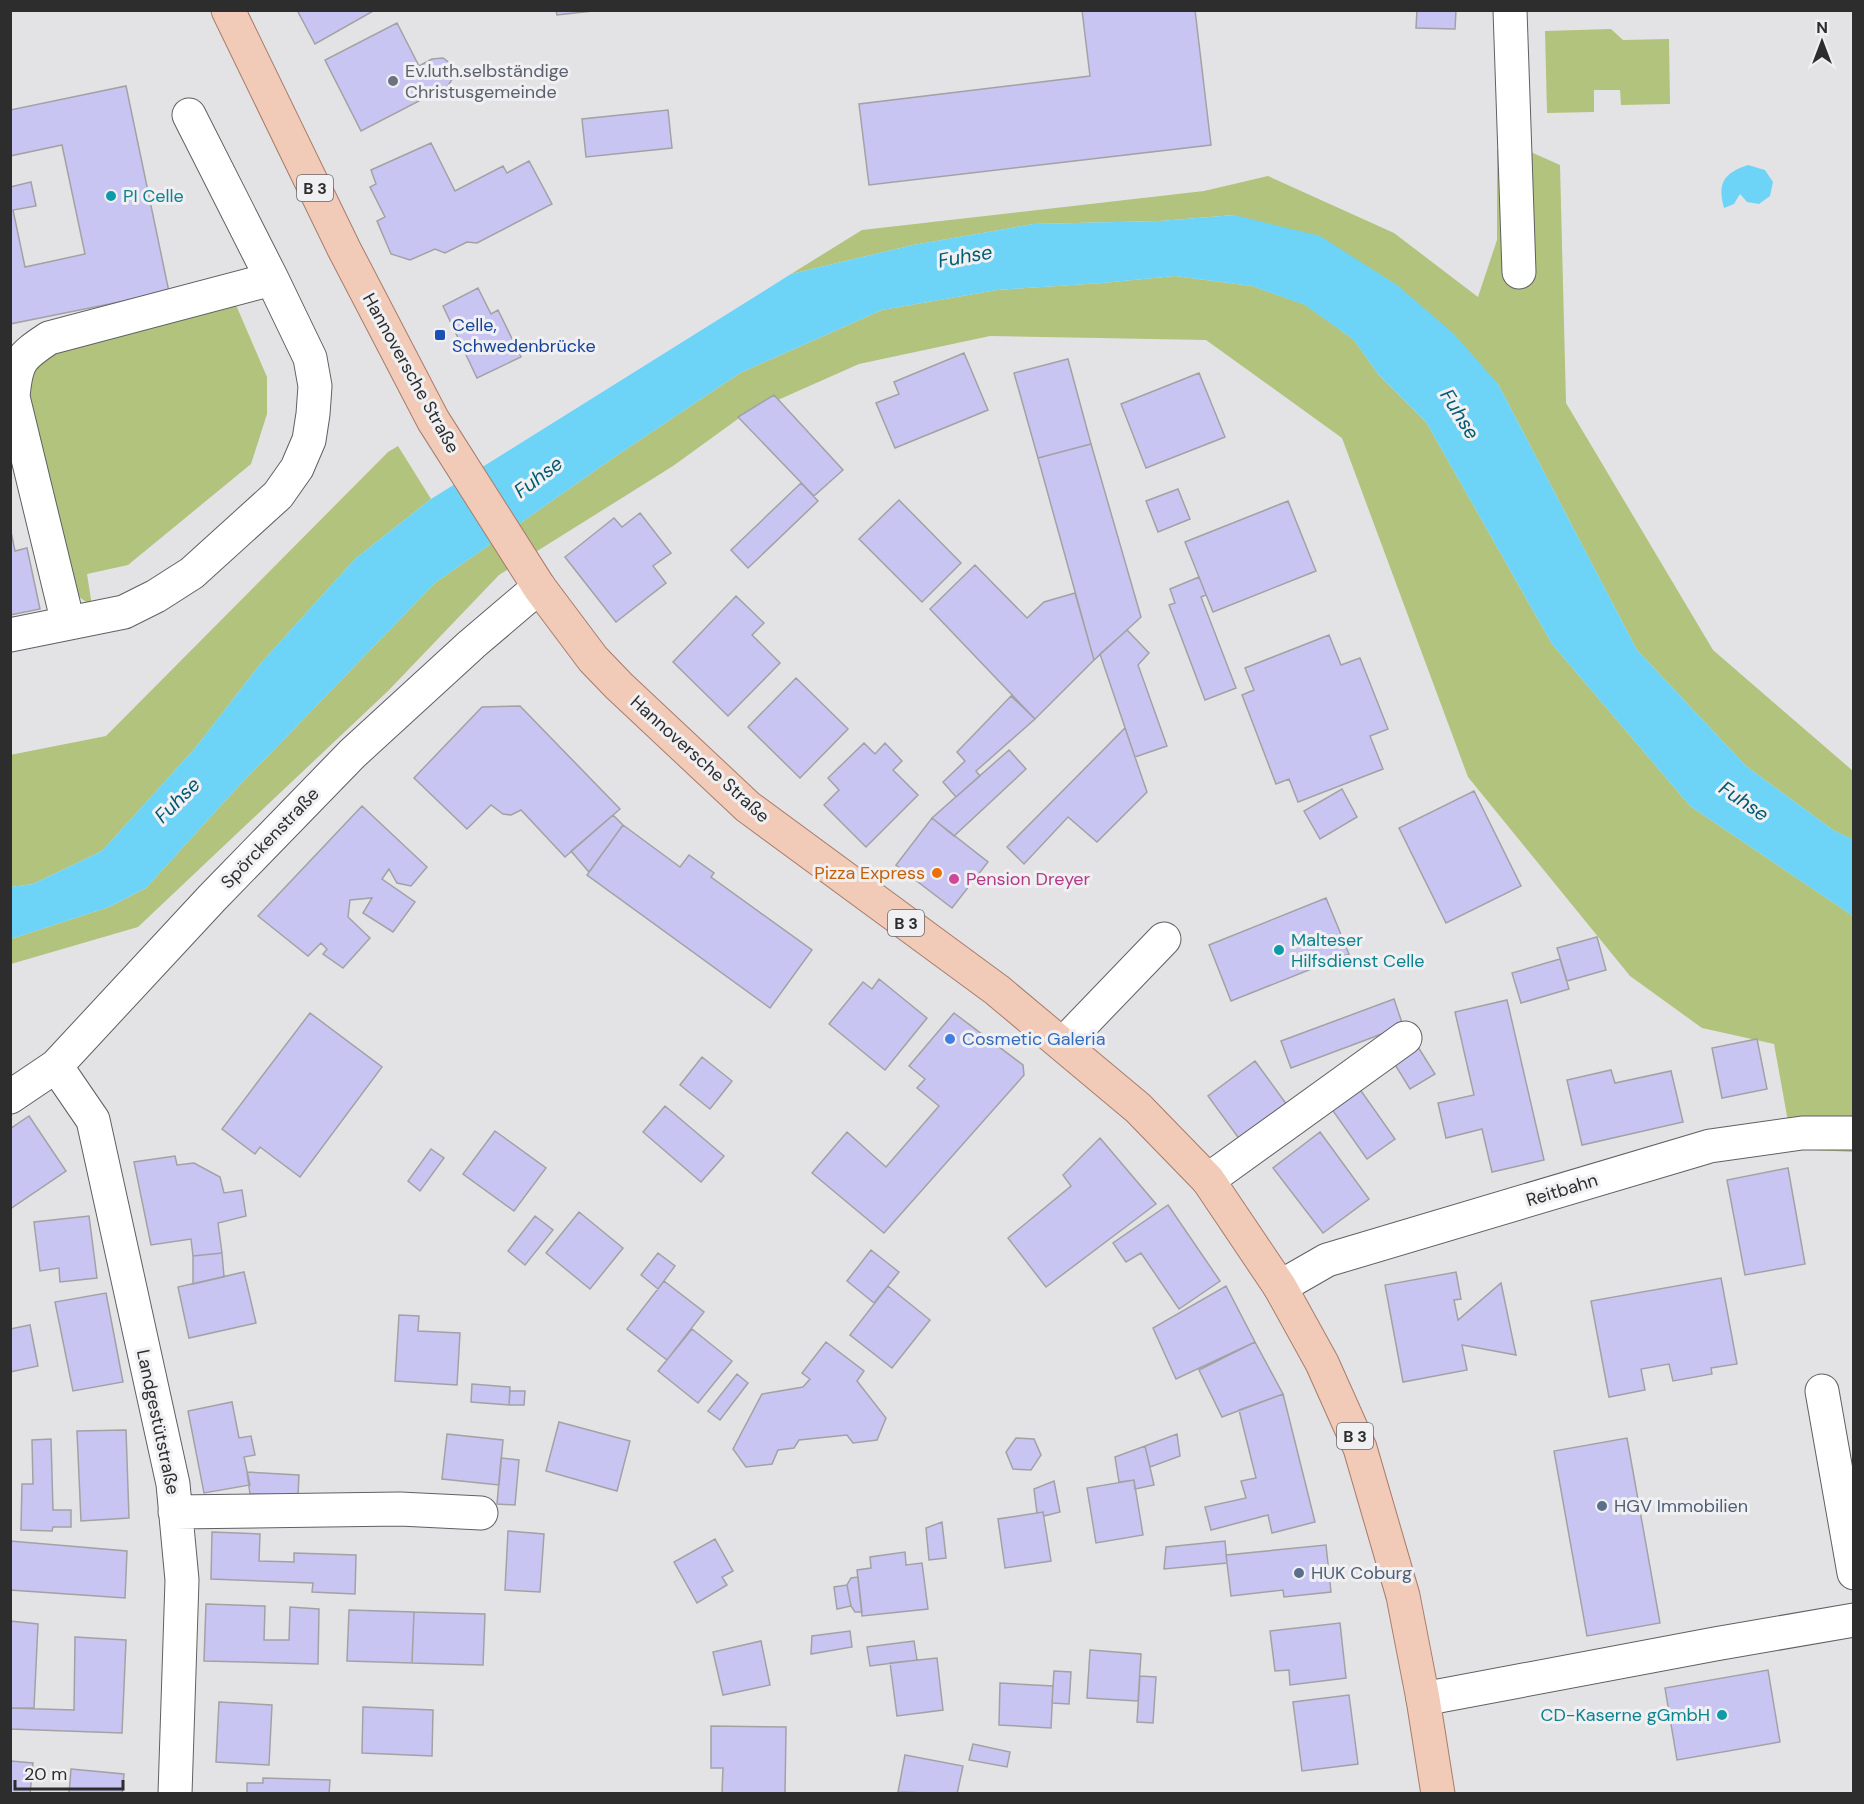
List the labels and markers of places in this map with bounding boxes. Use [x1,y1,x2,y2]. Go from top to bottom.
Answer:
place label: Ev.luth.selbständige Christusgemeinde [405,59,569,104]
marker: Ev.luth.selbständige Christusgemeinde [386,74,400,88]
place label: PI Celle [123,184,184,208]
marker: PI Celle [104,189,118,203]
place label: Celle, Schwedenbrücke [452,313,596,358]
marker: Celle, Schwedenbrücke [433,328,447,342]
place label: Pizza Express [814,861,925,885]
marker: Pizza Express [930,866,944,880]
place label: Pension Dreyer [966,867,1091,891]
marker: Pension Dreyer [947,872,961,886]
place label: Malteser Hilfsdienst Celle [1291,928,1424,973]
marker: Malteser Hilfsdienst Celle [1272,943,1286,957]
place label: Cosmetic Galeria [962,1027,1105,1051]
marker: Cosmetic Galeria [943,1032,957,1046]
place label: HGV Immobilien [1614,1494,1748,1518]
marker: HGV Immobilien [1595,1499,1609,1513]
place label: HUK Coburg [1311,1561,1412,1585]
marker: HUK Coburg [1292,1566,1306,1580]
place label: CD-Kaserne gGmbH [1541,1703,1710,1727]
marker: CD-Kaserne gGmbH [1715,1708,1729,1722]

